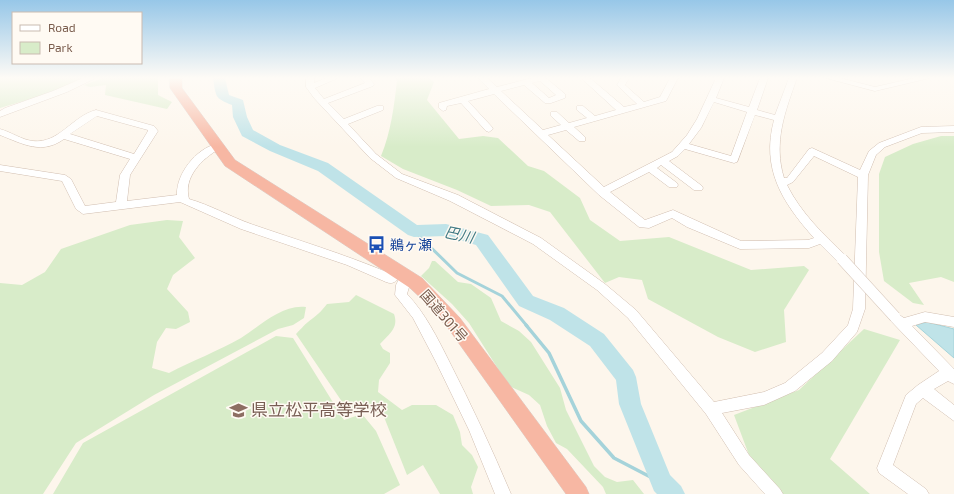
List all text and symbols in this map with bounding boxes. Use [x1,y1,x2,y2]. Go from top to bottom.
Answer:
legend [12,12,142,64]
text: Road [48,20,76,34]
text: Park [48,40,73,54]
water label: 巴川 [443,222,478,246]
bus stop icon: 鵜ヶ瀬 [367,235,387,255]
place label: 鵜ヶ瀬 [390,236,432,253]
street label: 国道301号 [417,286,472,345]
place label: 県立松平高等学校 [251,399,387,419]
school or university icon: 県立松平高等学校 [228,400,248,420]

